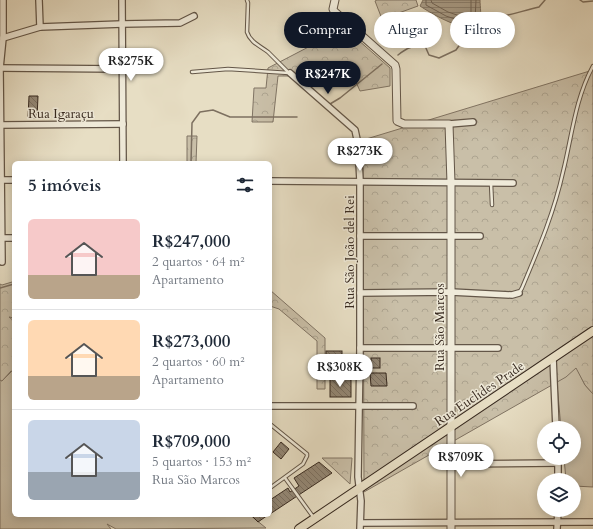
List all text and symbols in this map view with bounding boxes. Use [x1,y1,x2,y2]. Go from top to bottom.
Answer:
chip: Comprar [284,12,366,48]
chip: Alugar [374,12,442,48]
chip: Filtros [450,12,515,48]
pin: R$275K [98,48,164,82]
text: R$275K [108,52,154,70]
pin: R$247K [295,61,361,95]
text: R$247K [305,65,351,83]
street label: Rua Igaraçu [28,105,94,123]
pin: R$273K [327,138,393,172]
text: R$273K [337,142,383,160]
text: 5 imóveis [28,174,101,197]
icon: filters [234,174,256,196]
street label: Rua São João del Rei [341,195,359,309]
text: R$247,000 [152,230,230,253]
icon: home [60,235,108,283]
text: 2 quartos · 64 m² [152,253,245,271]
text: Apartamento [152,271,224,289]
street label: Rua São Marcos [431,283,449,371]
text: R$273,000 [152,330,230,353]
icon: home [60,336,108,384]
text: 2 quartos · 60 m² [152,353,245,371]
pin: R$308K [307,354,373,388]
street label: Rua Euclides Prade [431,357,528,431]
text: R$308K [317,358,363,376]
text: Apartamento [152,371,224,389]
map controls [537,421,581,517]
button: locate [537,421,581,465]
text: R$709,000 [152,430,230,453]
icon: home [60,436,108,484]
pin: R$709K [428,444,494,478]
text: R$709K [438,448,484,466]
text: 5 quartos · 153 m² [152,453,251,471]
text: Rua São Marcos [152,471,240,489]
button: layers [537,473,581,517]

